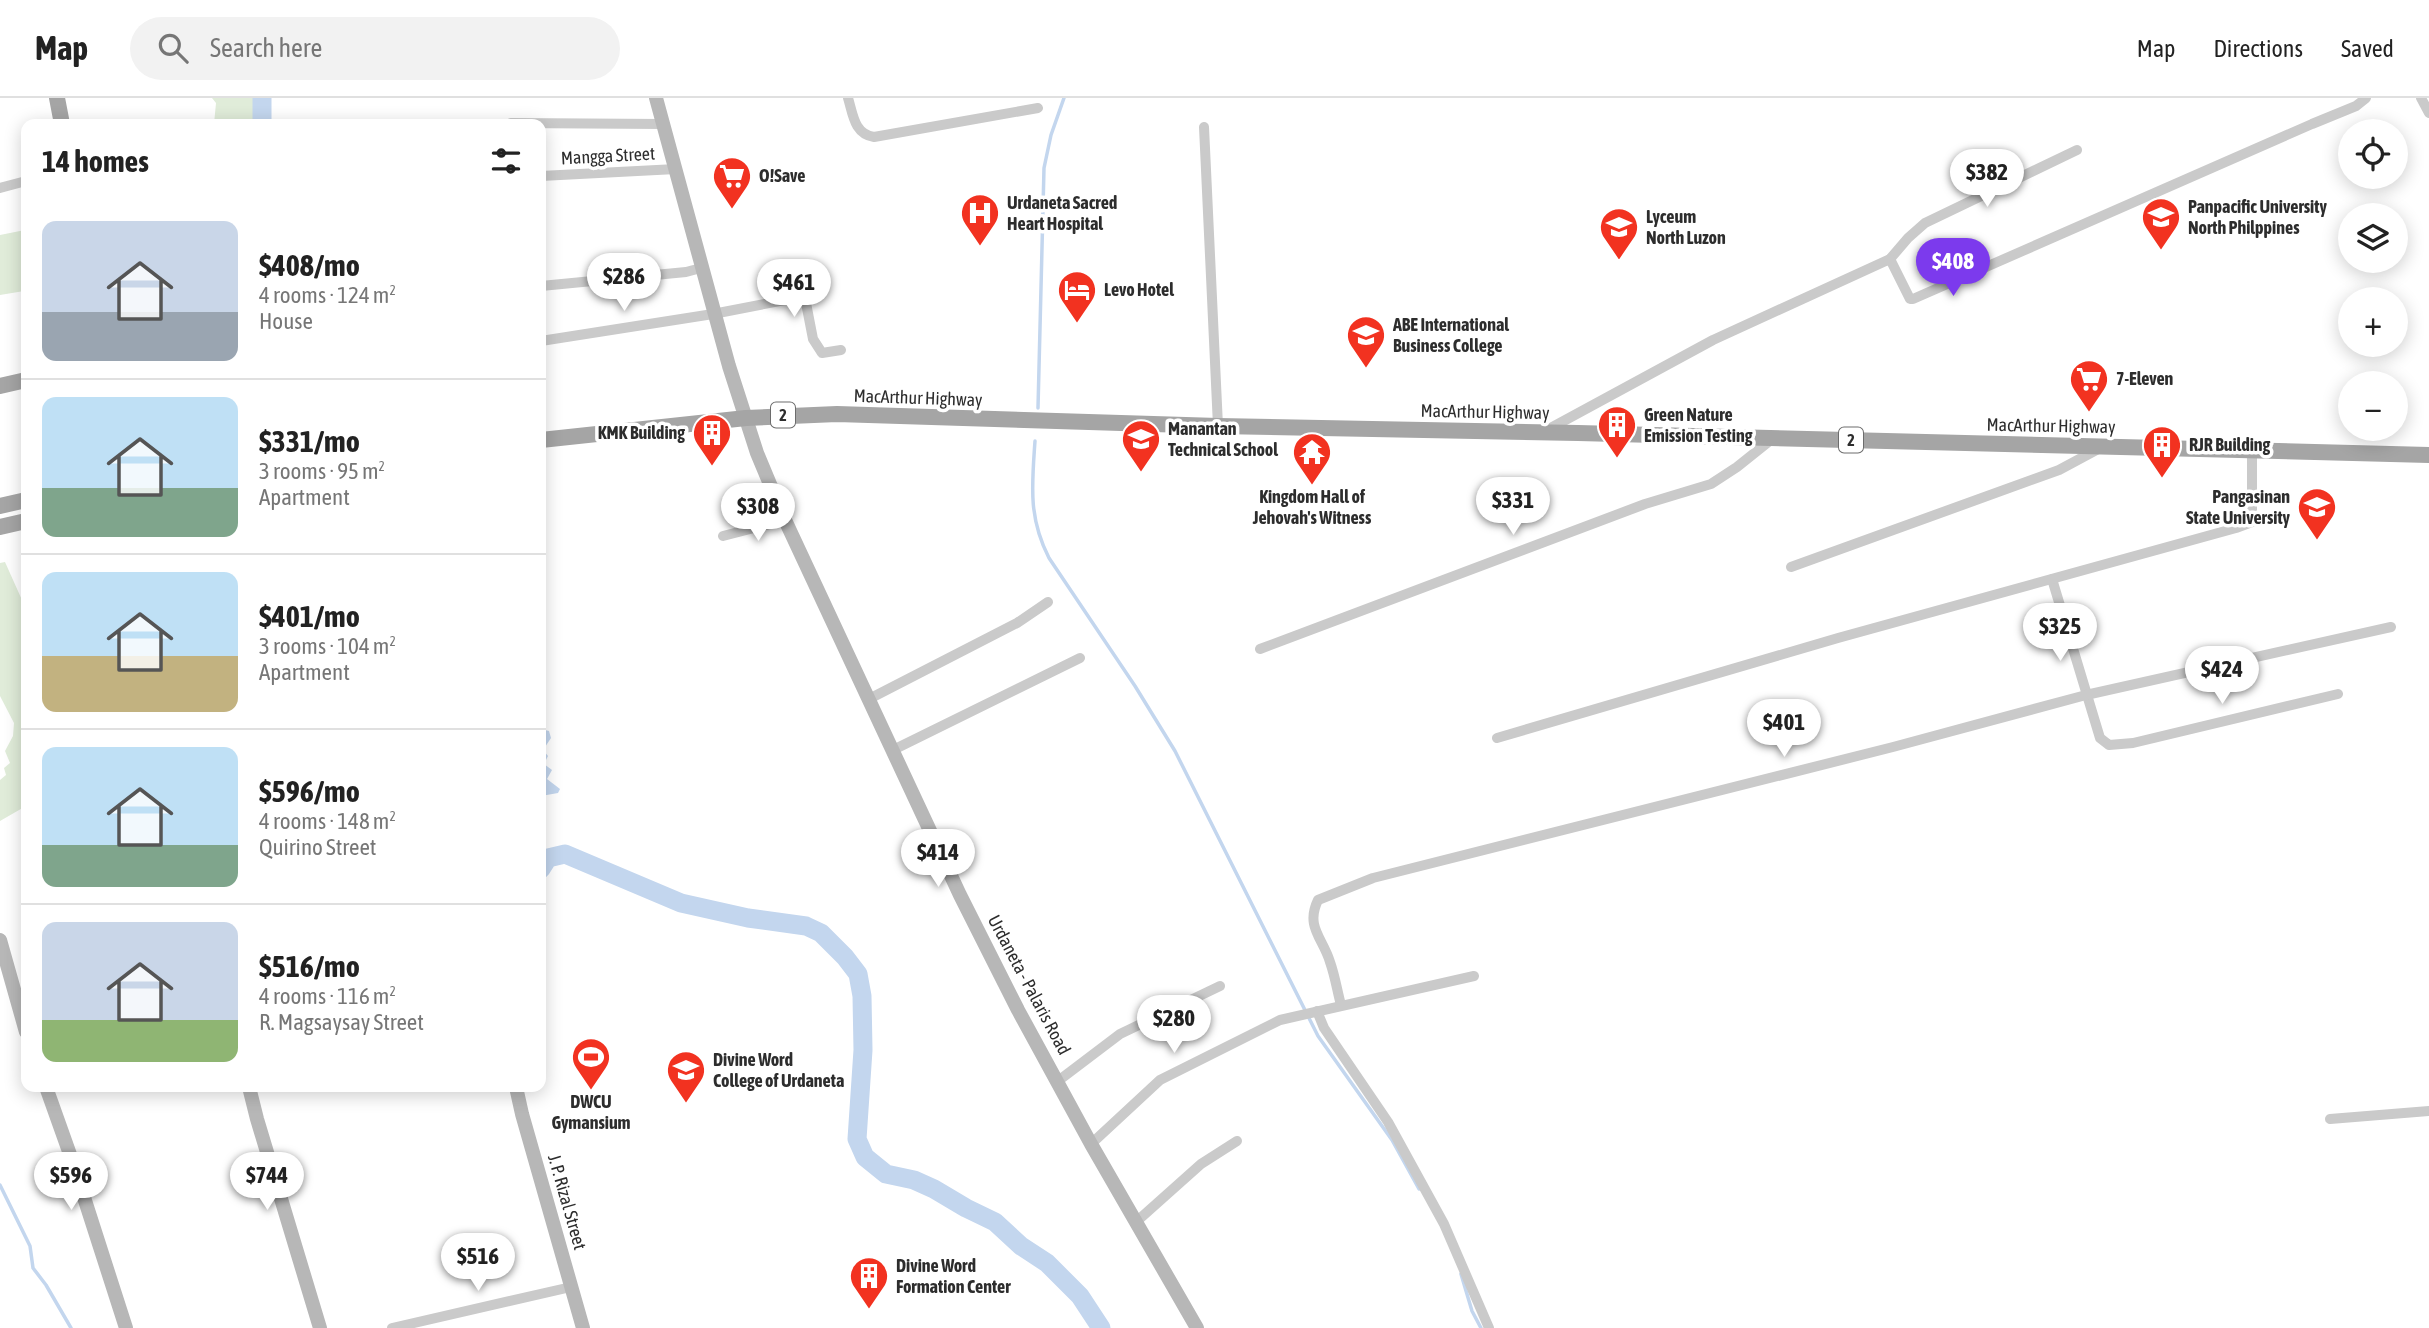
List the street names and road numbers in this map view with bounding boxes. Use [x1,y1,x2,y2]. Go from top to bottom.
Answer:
street label: Mangga Street [560,143,656,168]
street label: MacArthur Highway [853,385,983,410]
street label: MacArthur Highway [1420,400,1550,423]
road number: 2 [771,402,795,428]
street label: MacArthur Highway [1986,414,2116,437]
road number: 2 [1839,428,1863,452]
street label: Urdaneta - Palaris Road [984,911,1075,1058]
street label: J. P. Rizal Street [544,1152,591,1252]

